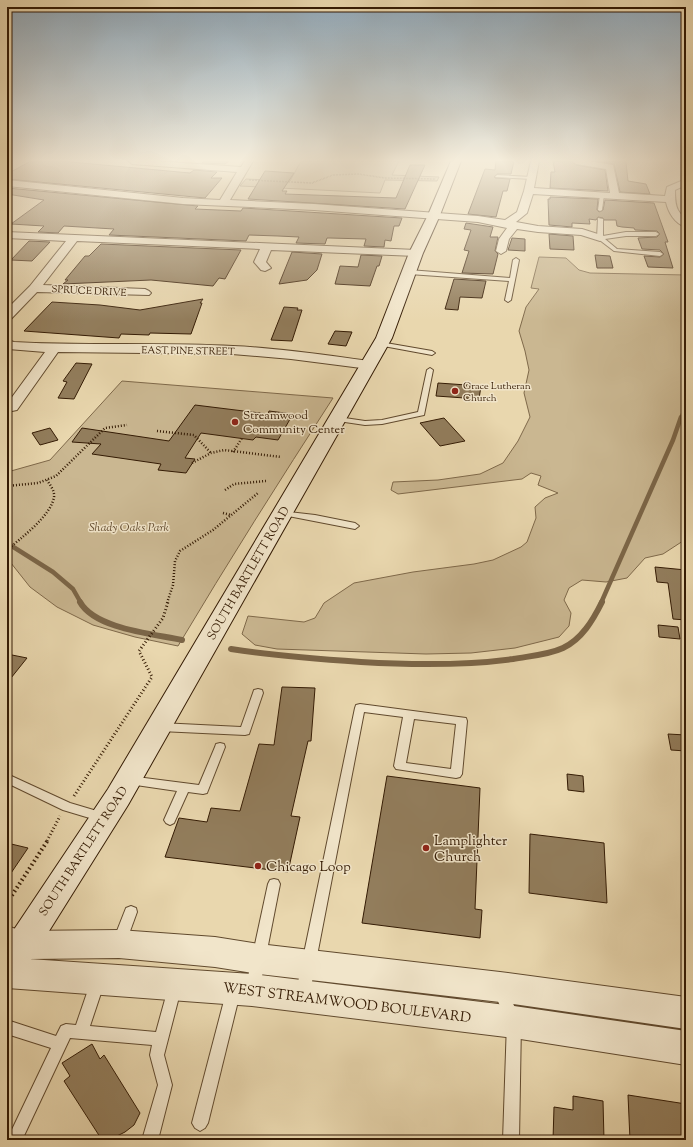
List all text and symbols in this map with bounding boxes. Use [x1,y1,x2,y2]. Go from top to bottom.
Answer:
street label: SPRUCE DRIVE [51,282,127,301]
street label: EAST PINE STREET [141,343,235,360]
place label: Grace Lutheran Church [463,379,531,406]
marker: Grace Lutheran Church [450,386,460,396]
place label: Streamwood Community Center [243,407,345,439]
marker: Streamwood Community Center [230,417,240,427]
street label: SOUTH BARTLETT ROAD [203,503,295,644]
park label: Shady Oaks Park [89,519,170,537]
street label: SOUTH BARTLETT ROAD [35,783,133,920]
place label: Lamplighter Church [434,832,508,868]
marker: Lamplighter Church [421,843,431,853]
place label: Chicago Loop [266,858,351,878]
marker: Chicago Loop [253,861,263,871]
street label: WEST STREAMWOOD BOULEVARD [221,979,472,1029]

